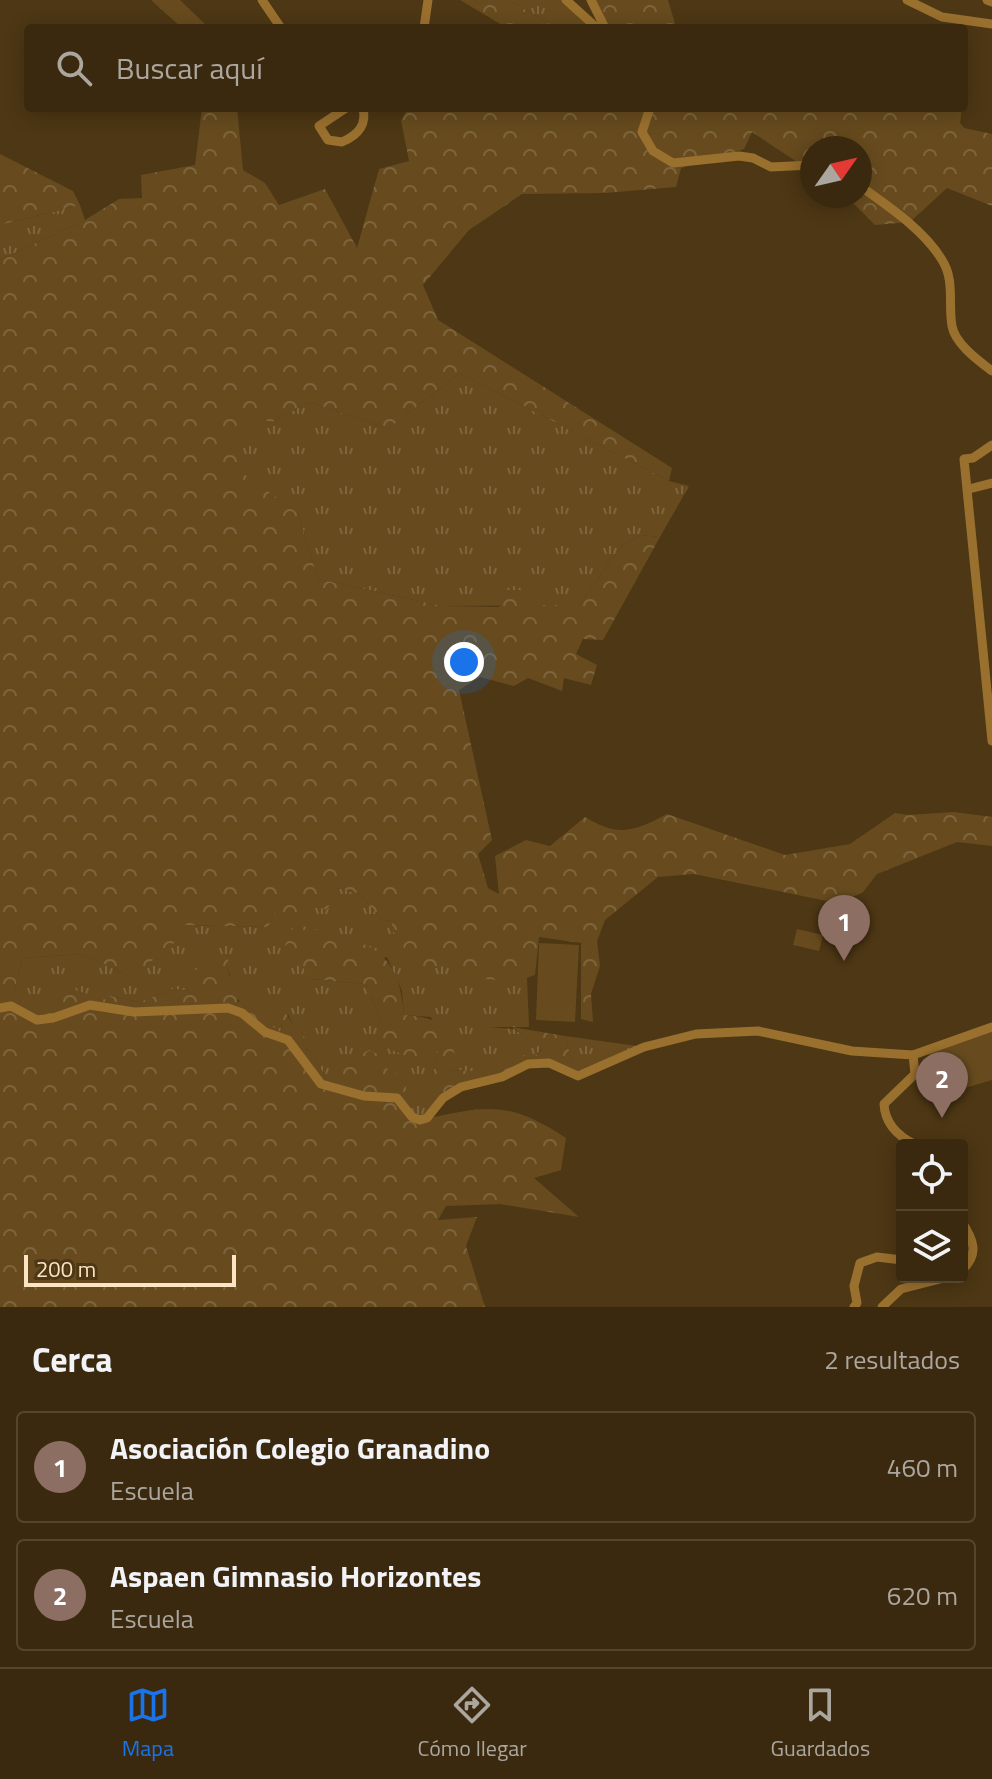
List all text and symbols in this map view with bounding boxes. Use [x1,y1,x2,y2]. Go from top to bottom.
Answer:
search box [24,24,968,112]
text: Buscar aquí [116,45,263,91]
icon: search [52,46,96,90]
north arrow [800,136,872,208]
your location [444,642,484,682]
pin: 1 [818,895,870,961]
pin: 2 [916,1052,968,1118]
map controls [896,1139,968,1283]
button: locate [896,1139,968,1211]
button: layers [896,1211,968,1283]
scale bar [24,1251,236,1287]
text: 200 m [36,1252,96,1286]
text: Cerca [32,1333,113,1385]
text: 2 resultados [824,1340,960,1379]
text: Asociación Colegio Granadino [110,1425,490,1471]
text: 1 [53,1448,67,1487]
text: 460 m [887,1448,958,1487]
text: Escuela [110,1471,194,1510]
text: Aspaen Gimnasio Horizontes [110,1553,482,1599]
text: 2 [53,1576,67,1615]
text: 620 m [887,1576,958,1615]
text: Escuela [110,1599,194,1638]
tab: Mapa [122,1683,174,1765]
tab: Cómo llegar [417,1683,527,1765]
tab: Guardados [770,1683,870,1765]

